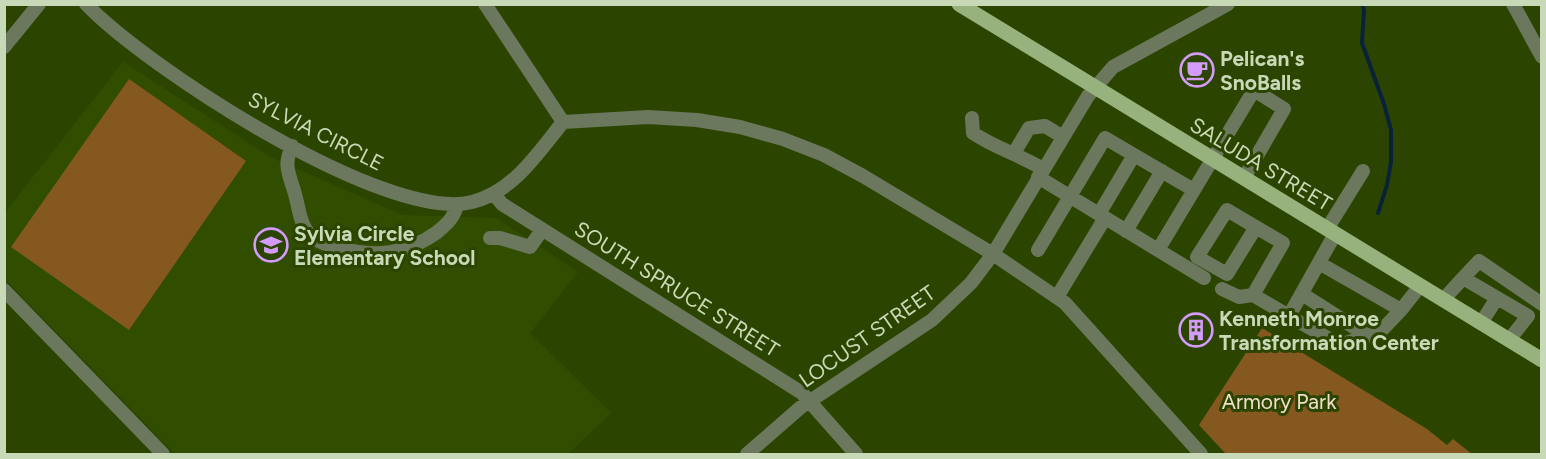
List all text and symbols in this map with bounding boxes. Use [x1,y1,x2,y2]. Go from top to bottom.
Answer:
place label: Pelican's SnoBalls [1220,46,1304,95]
cafe icon: Pelican's SnoBalls [1179,52,1215,88]
street label: SYLVIA CIRCLE [244,86,388,176]
street label: SALUDA STREET [1186,112,1337,216]
street label: SOUTH SPRUCE STREET [570,216,784,362]
place label: Sylvia Circle Elementary School [294,221,475,270]
school or university icon: Sylvia Circle Elementary School [253,227,289,263]
street label: LOCUST STREET [794,279,940,392]
place label: Kenneth Monroe Transformation Center [1219,306,1439,355]
building icon: Kenneth Monroe Transformation Center [1178,312,1214,348]
park label: Armory Park [1222,389,1337,414]

